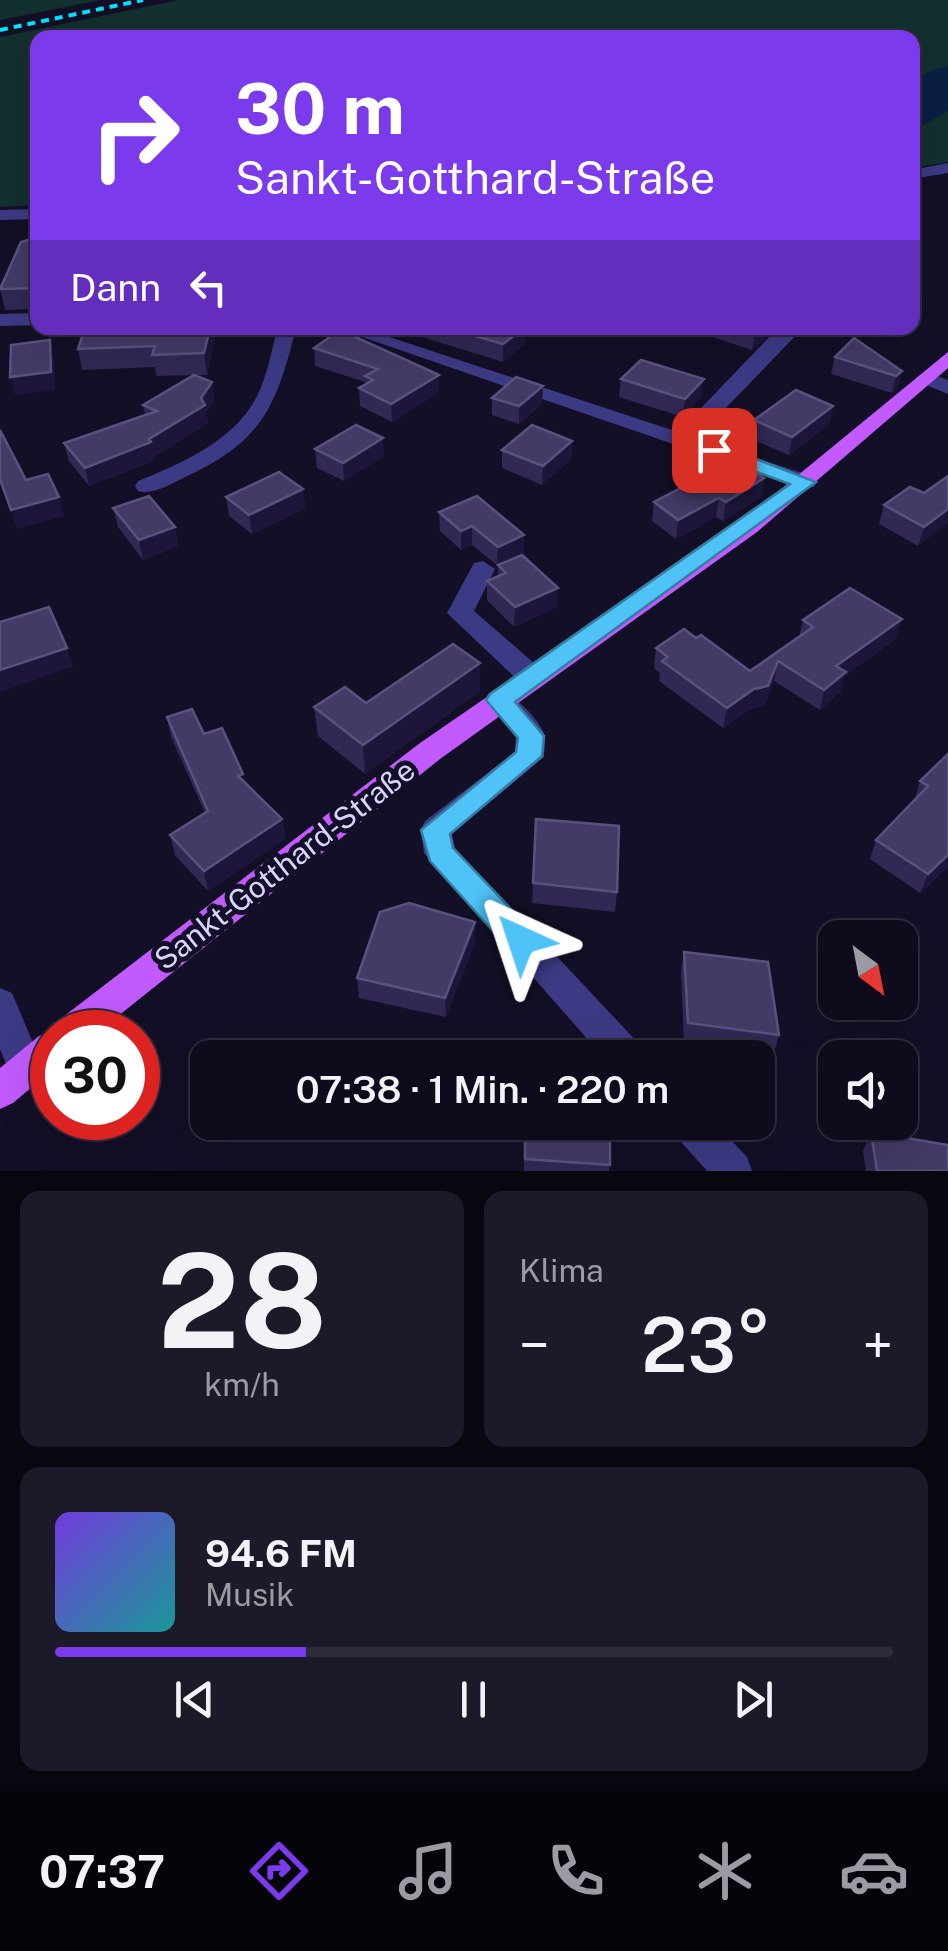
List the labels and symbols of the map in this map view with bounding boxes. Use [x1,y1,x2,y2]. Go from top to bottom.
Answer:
pin [672,408,757,493]
street label: Sankt-Gotthard-Straße [147,751,422,977]
position arrow [469,888,573,992]
north arrow [818,920,918,1020]
speed limit sign: 30 [30,1010,160,1140]

